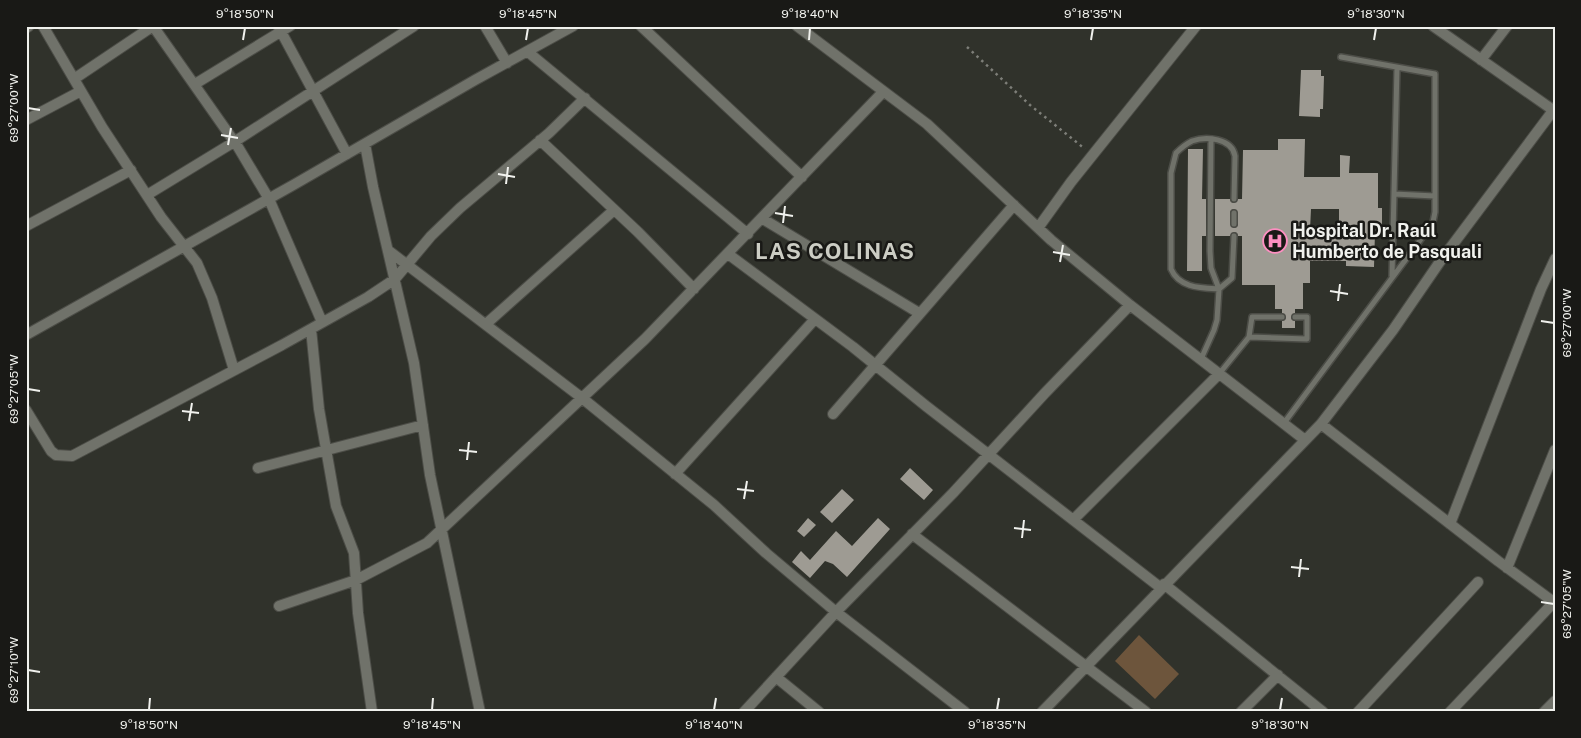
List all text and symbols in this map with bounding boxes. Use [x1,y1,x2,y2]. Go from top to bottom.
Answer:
text: 9°18'50"N [216,7,274,21]
text: 9°18'45"N [499,7,557,21]
text: 9°18'40"N [781,7,839,21]
text: 9°18'35"N [1064,7,1122,21]
text: 9°18'30"N [1347,7,1405,21]
text: 69°27'00"W [7,73,21,142]
place label: Hospital Dr. Raúl Humberto de Pasquali [1292,220,1482,262]
hospital icon: Hospital Dr. Raúl Humberto de Pasquali [1262,228,1288,254]
district label: LAS COLINAS [755,238,915,264]
text: 69°27'00"W [1560,288,1574,357]
text: 69°27'05"W [7,354,21,424]
text: 69°27'05"W [1560,569,1574,639]
text: 69°27'10"W [7,636,21,703]
text: 9°18'50"N [120,718,178,732]
text: 9°18'45"N [403,718,461,732]
text: 9°18'40"N [685,718,743,732]
text: 9°18'35"N [968,718,1026,732]
text: 9°18'30"N [1251,718,1309,732]

